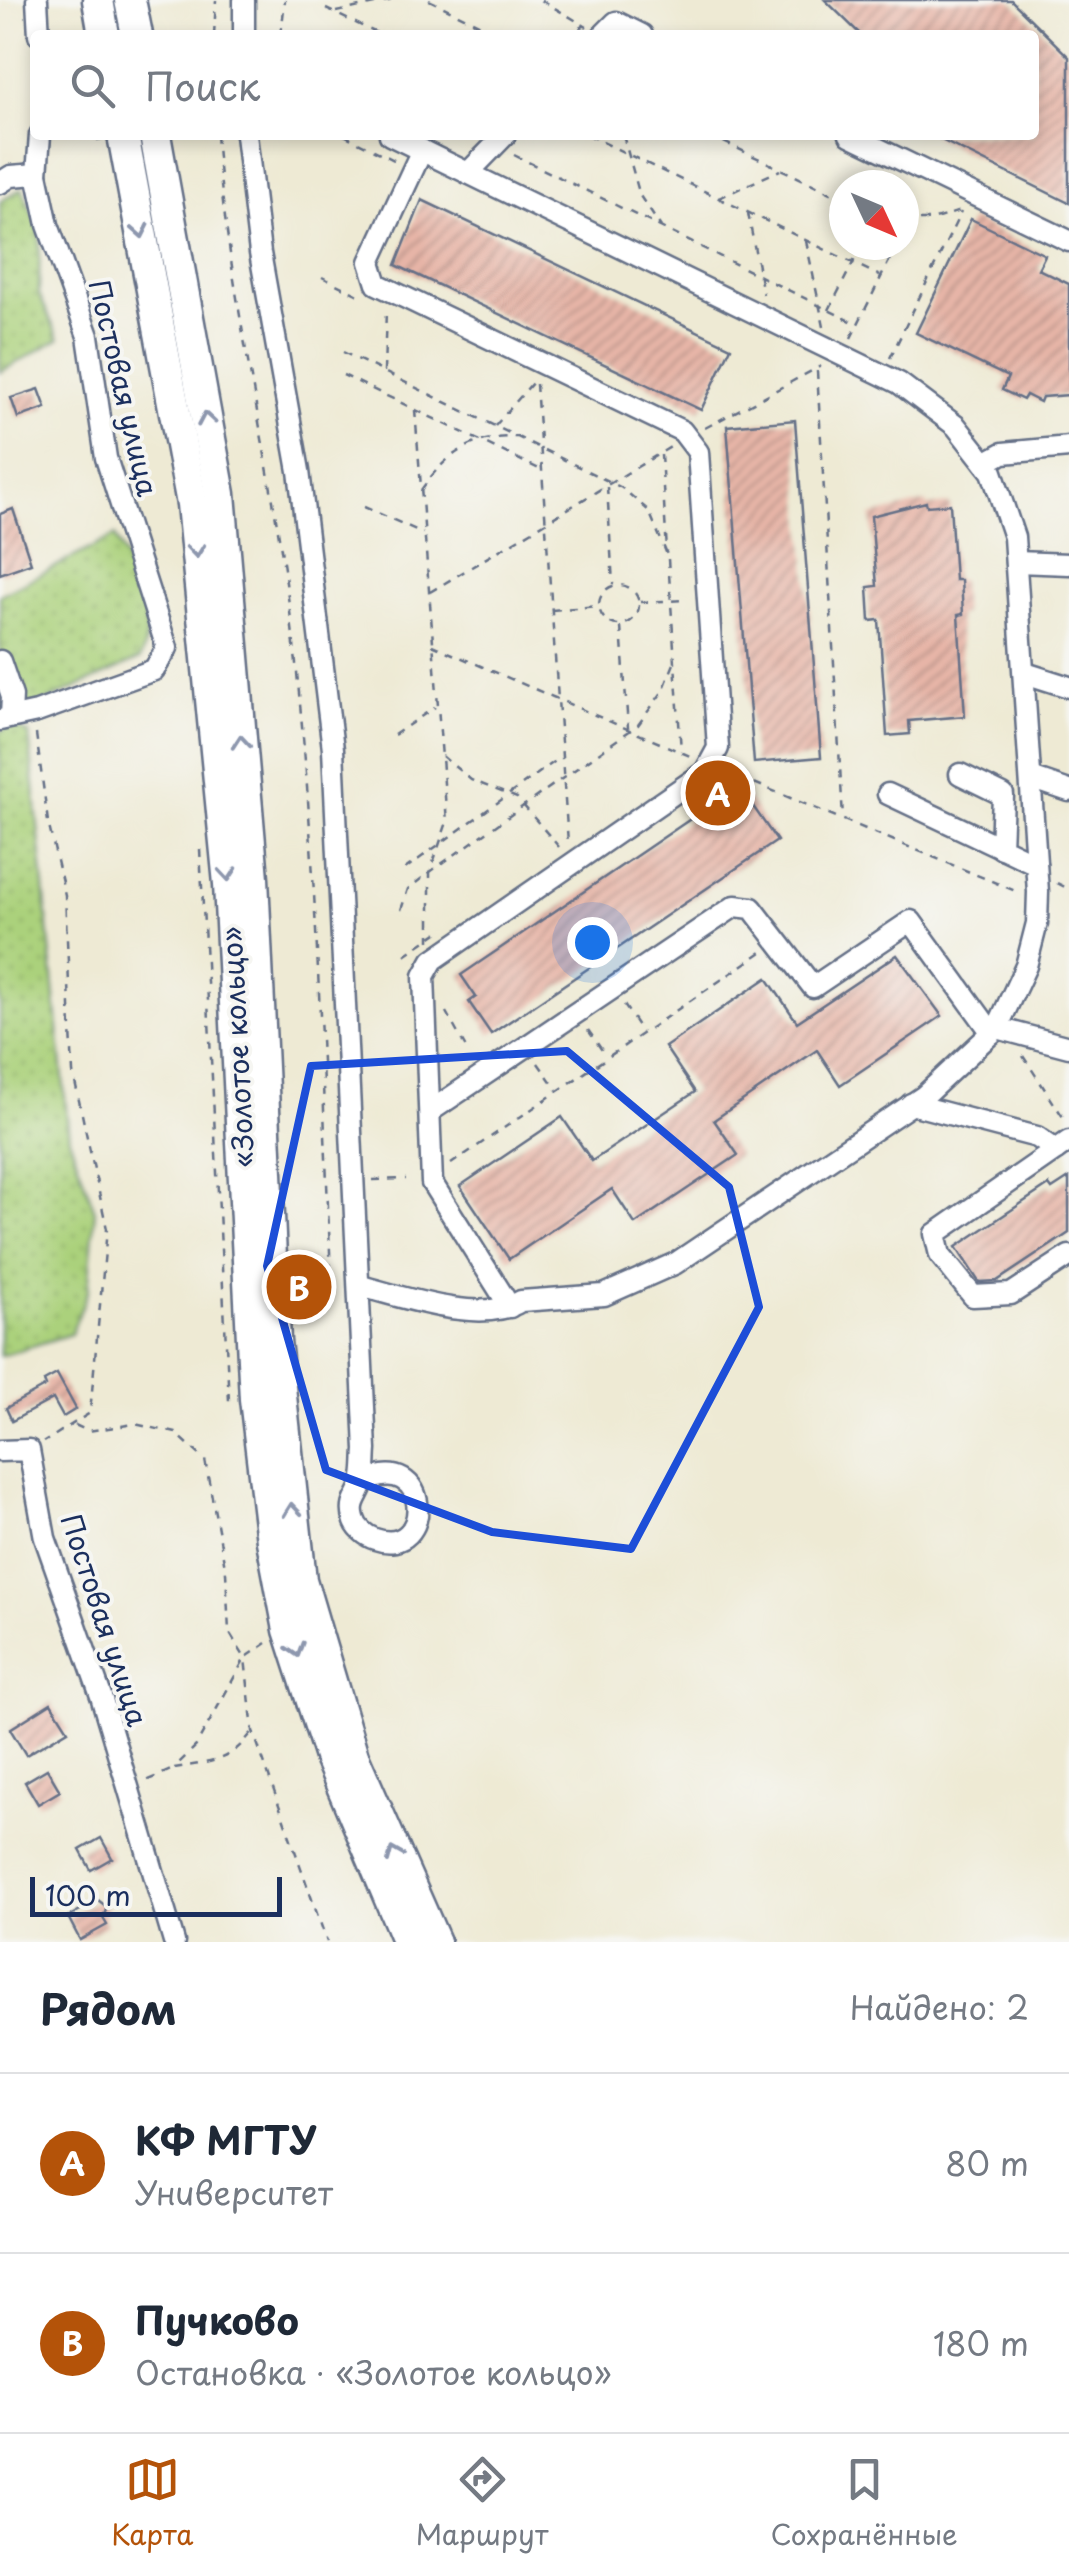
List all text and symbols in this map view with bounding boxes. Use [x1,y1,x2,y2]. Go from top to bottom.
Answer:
search box [30,30,1039,140]
text: Поиск [145,57,260,114]
icon: search [65,58,120,113]
north arrow [829,170,919,260]
one-way arrow [130,223,151,239]
street label: Постовая улица [79,275,170,501]
one-way arrow [197,410,218,427]
one-way arrow [185,543,207,559]
one-way arrow [231,733,253,749]
pin: A [686,756,750,830]
one-way arrow [217,867,238,883]
your location [567,917,618,968]
street label: «Золотое кольцо» [209,925,264,1169]
pin: B [266,1250,332,1324]
one-way arrow [281,1501,303,1517]
street label: Постовая улица [51,1508,160,1732]
one-way arrow [284,1641,304,1658]
one-way arrow [385,1846,405,1863]
scale bar [30,1872,282,1916]
text: 100 m [45,1873,131,1916]
text: Рядом [40,1976,177,2039]
text: Найдено: 2 [850,1983,1029,2031]
text: КФ МГТУ [135,2111,317,2168]
text: A [60,2139,85,2187]
text: 80 m [945,2139,1029,2187]
text: Университет [135,2168,333,2216]
text: Пучково [135,2291,299,2348]
text: B [62,2319,83,2367]
text: 180 m [933,2319,1029,2367]
text: Остановка · «Золотое кольцо» [135,2348,612,2396]
tab: Карта [111,2452,193,2555]
tab: Маршрут [416,2452,548,2555]
tab: Сохранённые [771,2452,958,2555]

